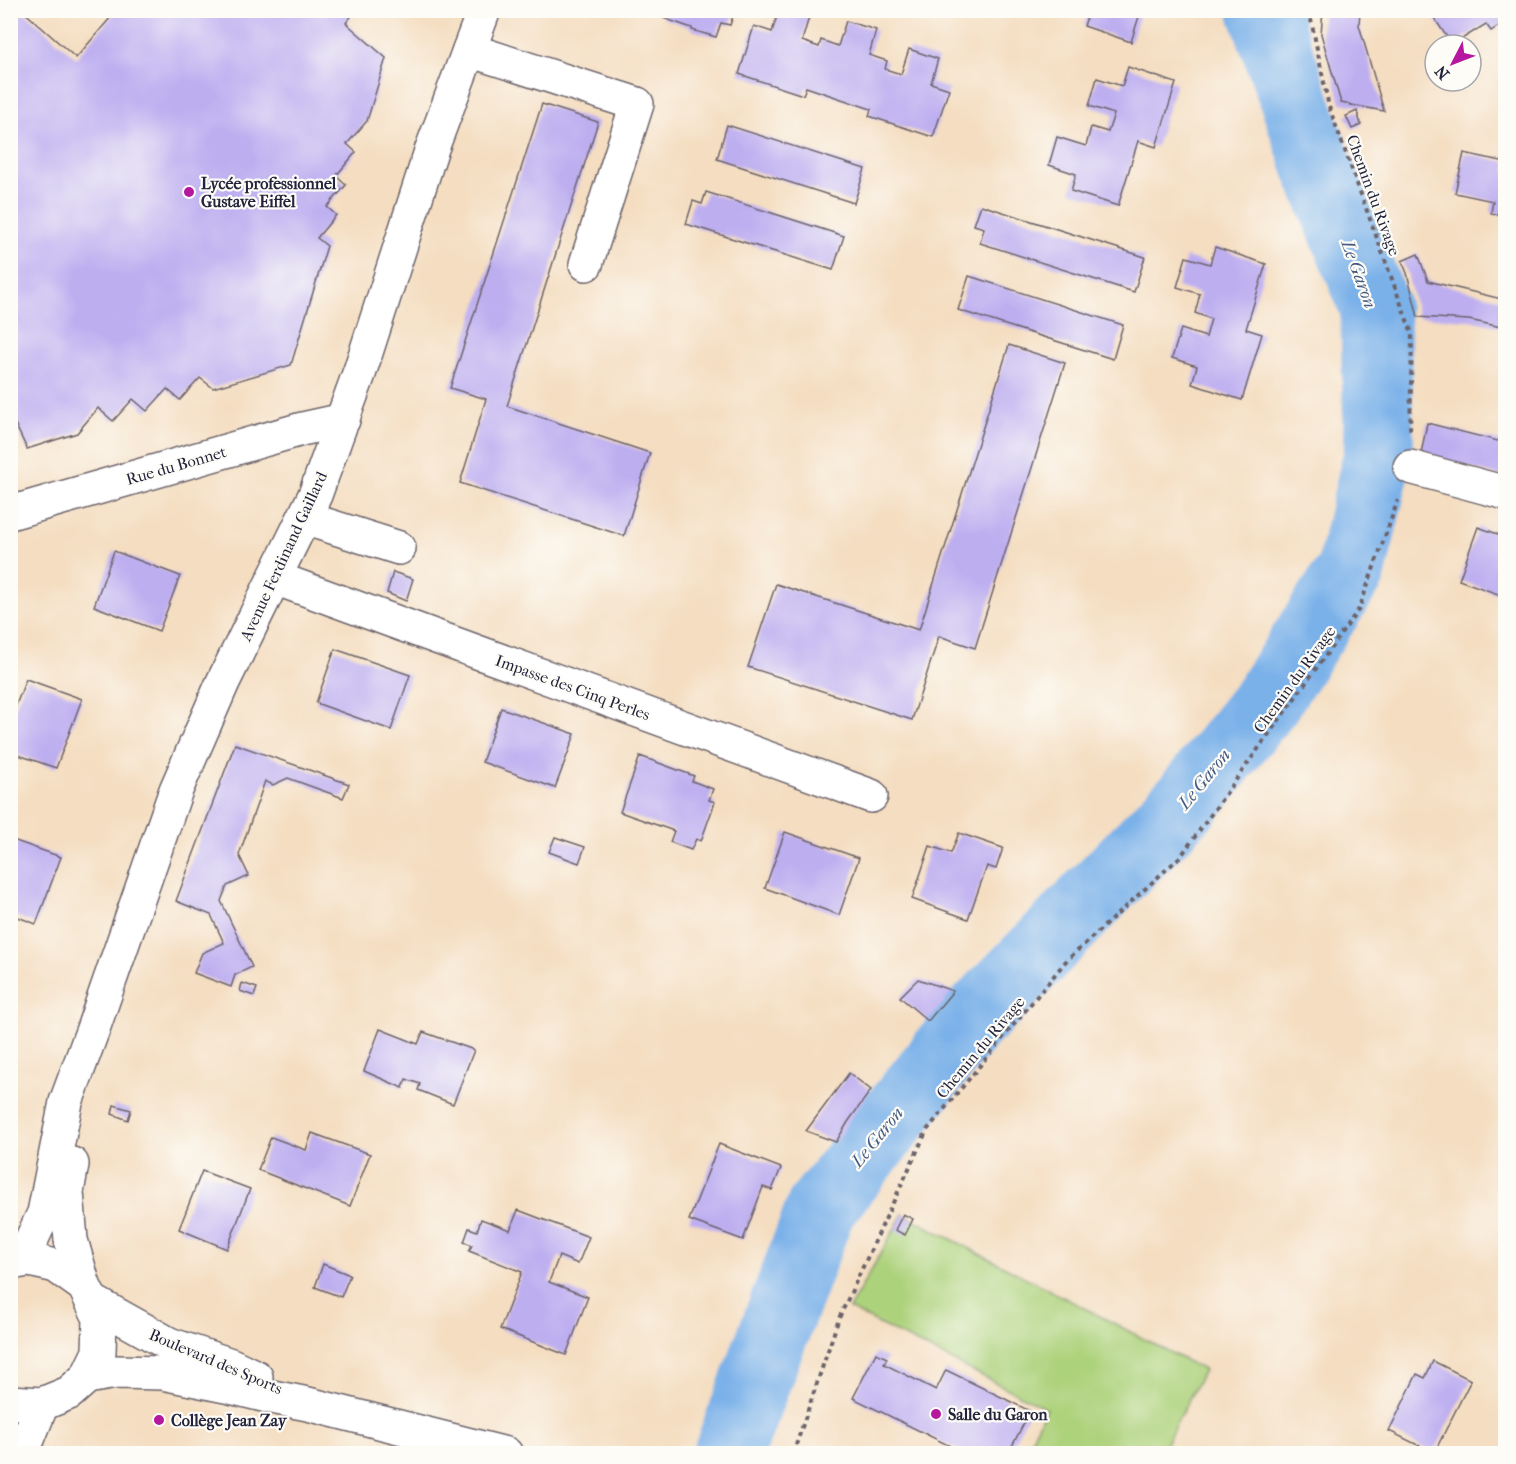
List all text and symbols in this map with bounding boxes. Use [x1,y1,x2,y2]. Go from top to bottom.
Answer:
north arrow [1423,33,1483,93]
text: N [1431,61,1453,84]
street label: Chemin du Rivage [1343,132,1404,258]
place label: Lycée professionnel Gustave Eiffel [201,174,337,211]
marker: Lycée professionnel Gustave Eiffel [182,185,196,199]
water label: Le Garon [1336,235,1381,311]
street label: Rue du Bonnet [124,442,229,489]
street label: Avenue Ferdinand Gaillard [235,468,331,645]
street label: Chemin du Rivage [1249,622,1340,736]
street label: Impasse des Cinq Perles [493,651,653,724]
water label: Le Garon [1173,745,1235,815]
street label: Chemin du Rivage [932,992,1029,1102]
water label: Le Garon [846,1103,908,1173]
street label: Boulevard des Sports [146,1325,285,1398]
place label: Salle du Garon [948,1405,1048,1424]
marker: Salle du Garon [929,1407,943,1421]
place label: Collège Jean Zay [171,1411,288,1431]
marker: Collège Jean Zay [152,1413,166,1427]

